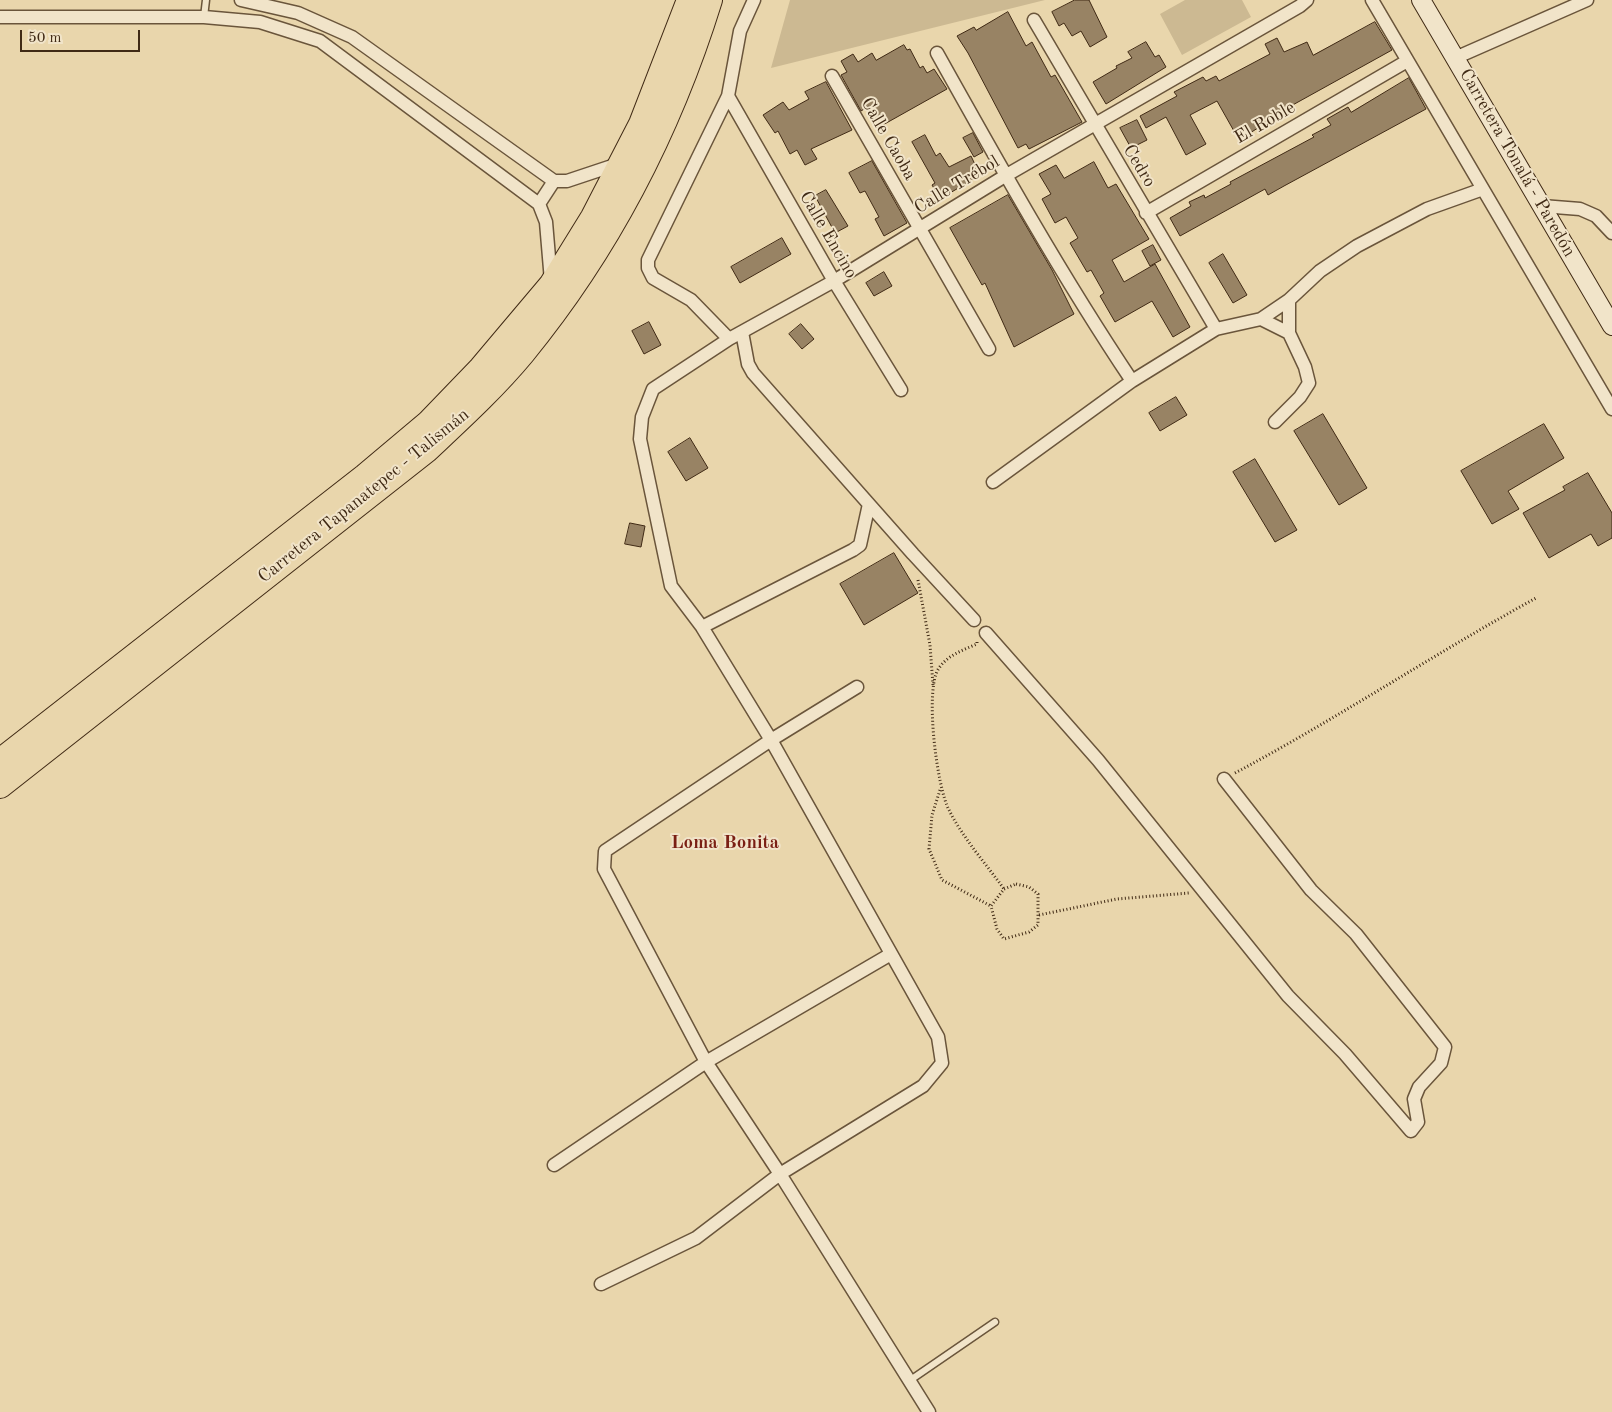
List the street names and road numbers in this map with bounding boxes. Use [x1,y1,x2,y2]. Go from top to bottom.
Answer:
street label: Carretera Tonalá - Paredón [1454,65,1580,261]
street label: Calle Caoba [856,94,920,184]
street label: El Roble [1231,97,1299,149]
street label: Cedro [1118,141,1160,191]
street label: Calle Trébol [911,151,1003,219]
street label: Calle Encino [794,187,862,283]
street label: Carretera Tapanatepec - Talismán [254,404,474,588]

